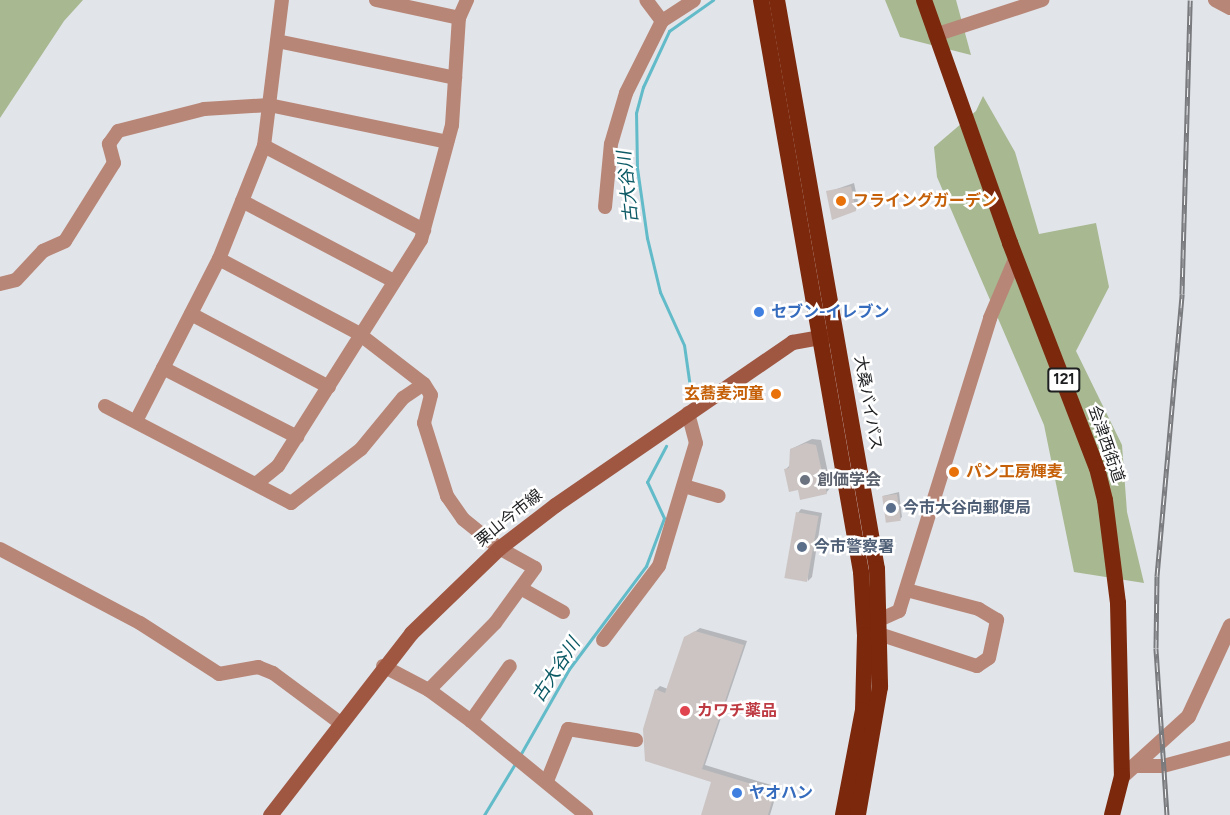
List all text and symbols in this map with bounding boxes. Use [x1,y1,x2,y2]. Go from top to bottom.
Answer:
water label: 古大谷川 [613,150,643,224]
place label: フライングガーデン [853,191,997,211]
marker: フライングガーデン [834,194,848,208]
place label: セブン-イレブン [771,302,890,322]
marker: セブン-イレブン [752,305,766,319]
street label: 大桑バイパス [850,354,886,452]
road number: 121 [1046,368,1082,392]
place label: 玄蕎麦河童 [684,384,764,404]
marker: 玄蕎麦河童 [769,387,783,401]
street label: 会津西街道 [1084,403,1128,485]
place label: パン工房輝麦 [966,462,1062,482]
marker: パン工房輝麦 [947,465,961,479]
place label: 創価学会 [817,470,881,490]
marker: 創価学会 [798,473,812,487]
street label: 栗山今市線 [472,485,546,551]
place label: 今市大谷向郵便局 [903,498,1031,518]
marker: 今市大谷向郵便局 [884,501,898,515]
place label: 今市警察署 [814,537,894,557]
marker: 今市警察署 [795,540,809,554]
water label: 古大谷川 [527,634,585,706]
place label: カワチ薬品 [697,701,777,721]
marker: カワチ薬品 [678,704,692,718]
place label: ヤオハン [749,783,813,803]
marker: ヤオハン [730,786,744,800]

